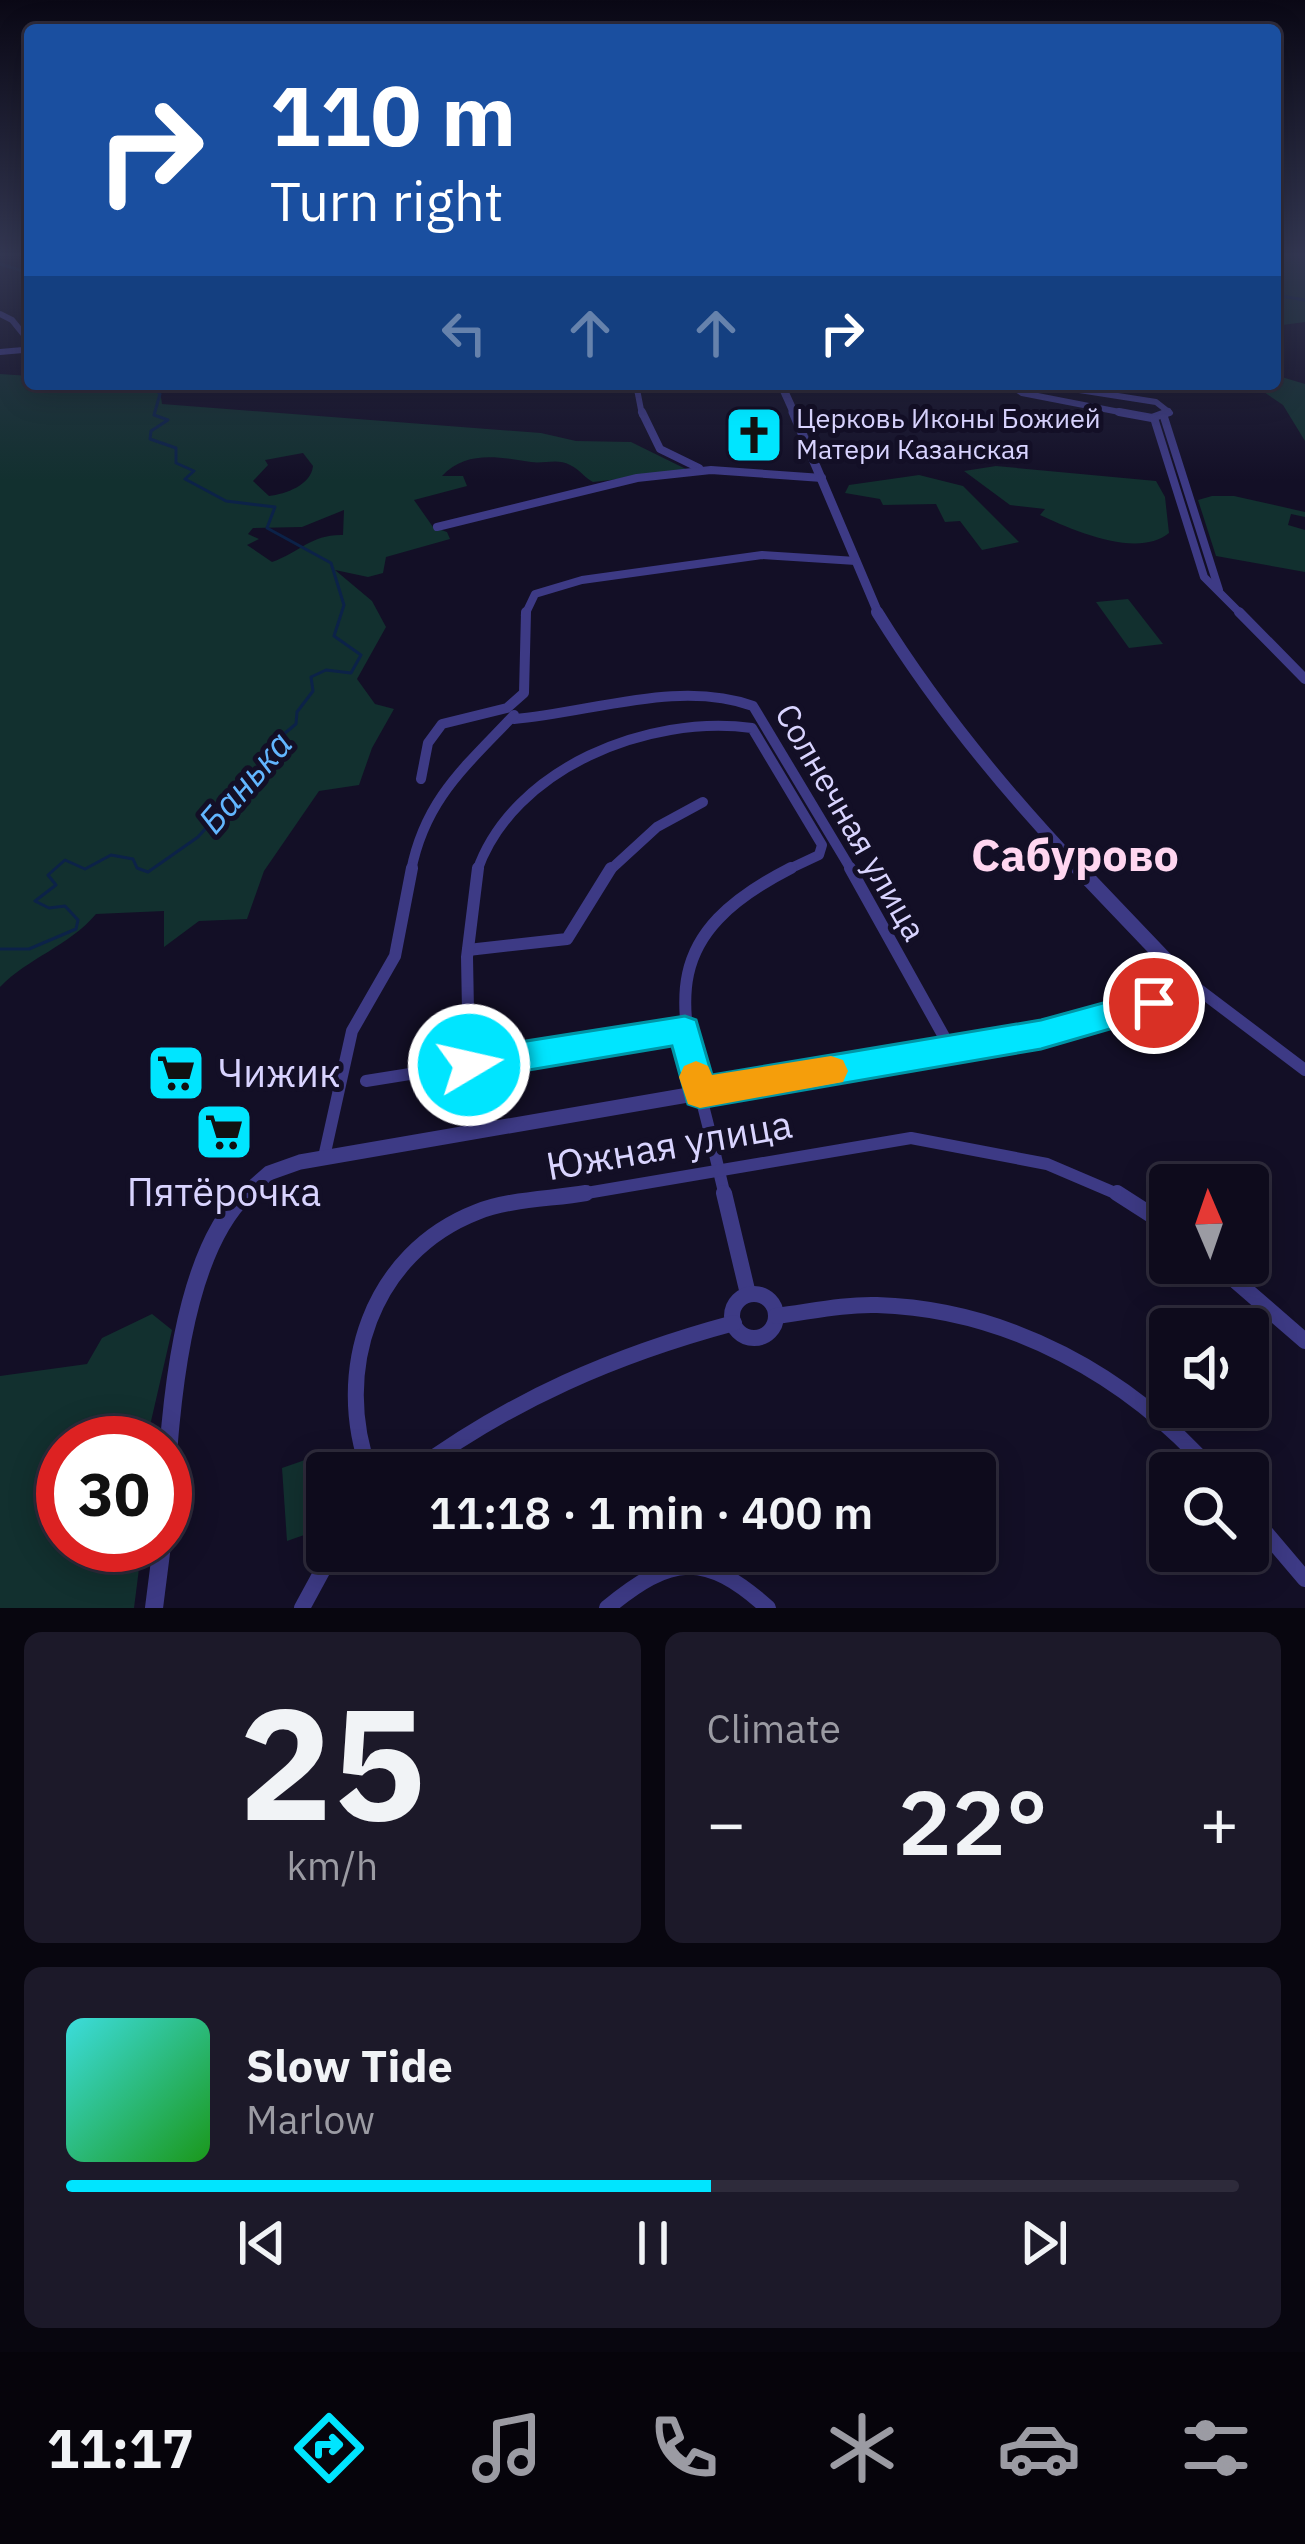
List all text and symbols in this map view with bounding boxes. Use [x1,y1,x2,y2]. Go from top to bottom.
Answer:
text: 110 m [270,60,516,169]
icon: right [72,72,228,228]
text: Turn right [270,166,504,236]
icon: left [431,300,497,366]
icon: ahead [557,300,623,366]
icon: ahead [683,300,749,366]
icon: right [809,300,875,366]
place label: Церковь Иконы Божией Матери Казанская [796,400,1101,466]
church icon: Церковь Иконы Божией Матери Казанская [723,404,785,466]
street label: Солнечная улица [766,696,937,948]
water label: Банька [187,721,302,843]
district label: Сабурово [971,825,1179,883]
pin [1103,952,1205,1054]
icon: arrive [1121,970,1187,1036]
position arrow [406,1002,532,1128]
supermarket icon: Чижик [145,1042,207,1104]
place label: Чижик [218,1047,341,1098]
street label: Южная улица [542,1098,796,1191]
supermarket icon: Пятёрочка [193,1101,255,1163]
north arrow [1149,1164,1269,1284]
map controls [1149,1164,1269,1572]
place label: Пятёрочка [127,1166,321,1217]
button: sound [1149,1308,1269,1428]
speed limit sign: 30 [36,1416,192,1572]
button: search [1149,1452,1269,1572]
text: 11:18 · 1 min · 400 m [429,1483,873,1541]
text: 25 [239,1660,426,1863]
text: Climate [707,1703,841,1754]
text: 22° [898,1763,1048,1880]
text: − [707,1779,746,1865]
text: + [1199,1779,1239,1865]
text: km/h [286,1840,378,1891]
text: Slow Tide [246,2036,453,2094]
text: Marlow [246,2094,375,2145]
icon: previous [229,2210,295,2276]
icon: pause [620,2210,686,2276]
icon: next [1011,2210,1077,2276]
icon: directions [287,2406,371,2490]
icon: music [465,2406,549,2490]
icon: phone [642,2406,726,2490]
icon: climate [820,2406,904,2490]
icon: car [997,2406,1081,2490]
icon: filters [1174,2406,1258,2490]
text: 11:17 [47,2413,194,2483]

